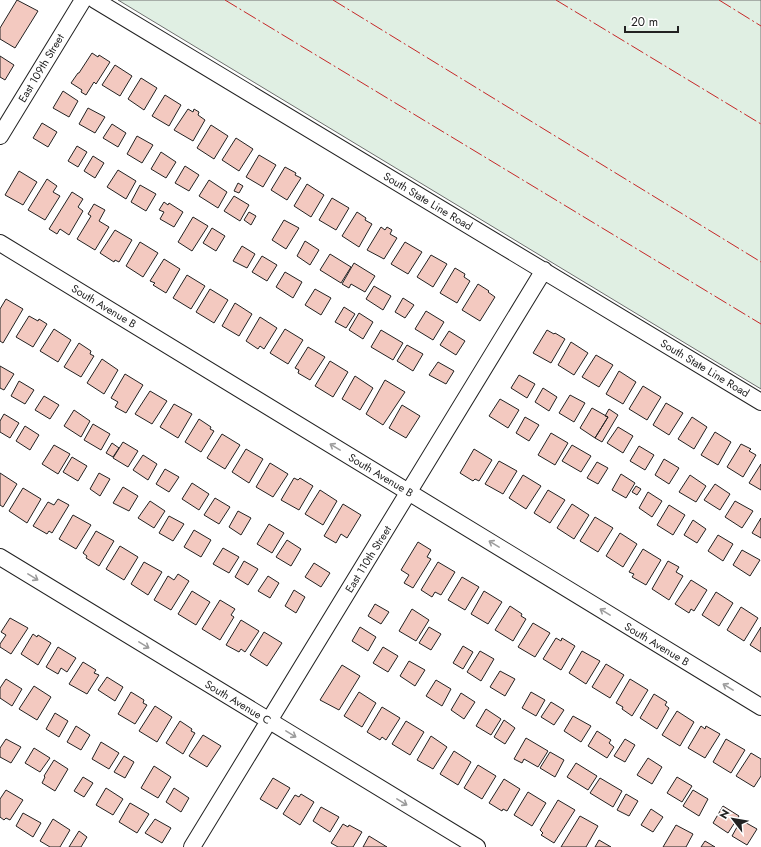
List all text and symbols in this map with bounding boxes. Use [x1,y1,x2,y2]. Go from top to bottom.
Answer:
scale bar [625,8,678,34]
text: 20 m [631,13,658,31]
street label: East 109th Street [14,30,68,105]
street label: South State Line Road [380,168,476,234]
street label: South Avenue B [68,280,140,332]
street label: South State Line Road [657,335,753,401]
one-way arrow [329,443,341,451]
street label: South Avenue B [345,449,417,501]
street label: East 110th Street [341,522,395,596]
one-way arrow [489,540,500,548]
one-way arrow [27,573,38,581]
one-way arrow [599,607,611,615]
street label: South Avenue B [621,618,693,670]
one-way arrow [138,641,150,649]
street label: South Avenue C [202,676,274,728]
one-way arrow [722,682,734,690]
one-way arrow [285,730,296,738]
one-way arrow [396,798,408,806]
north arrow [713,799,753,839]
text: N [715,806,734,822]

